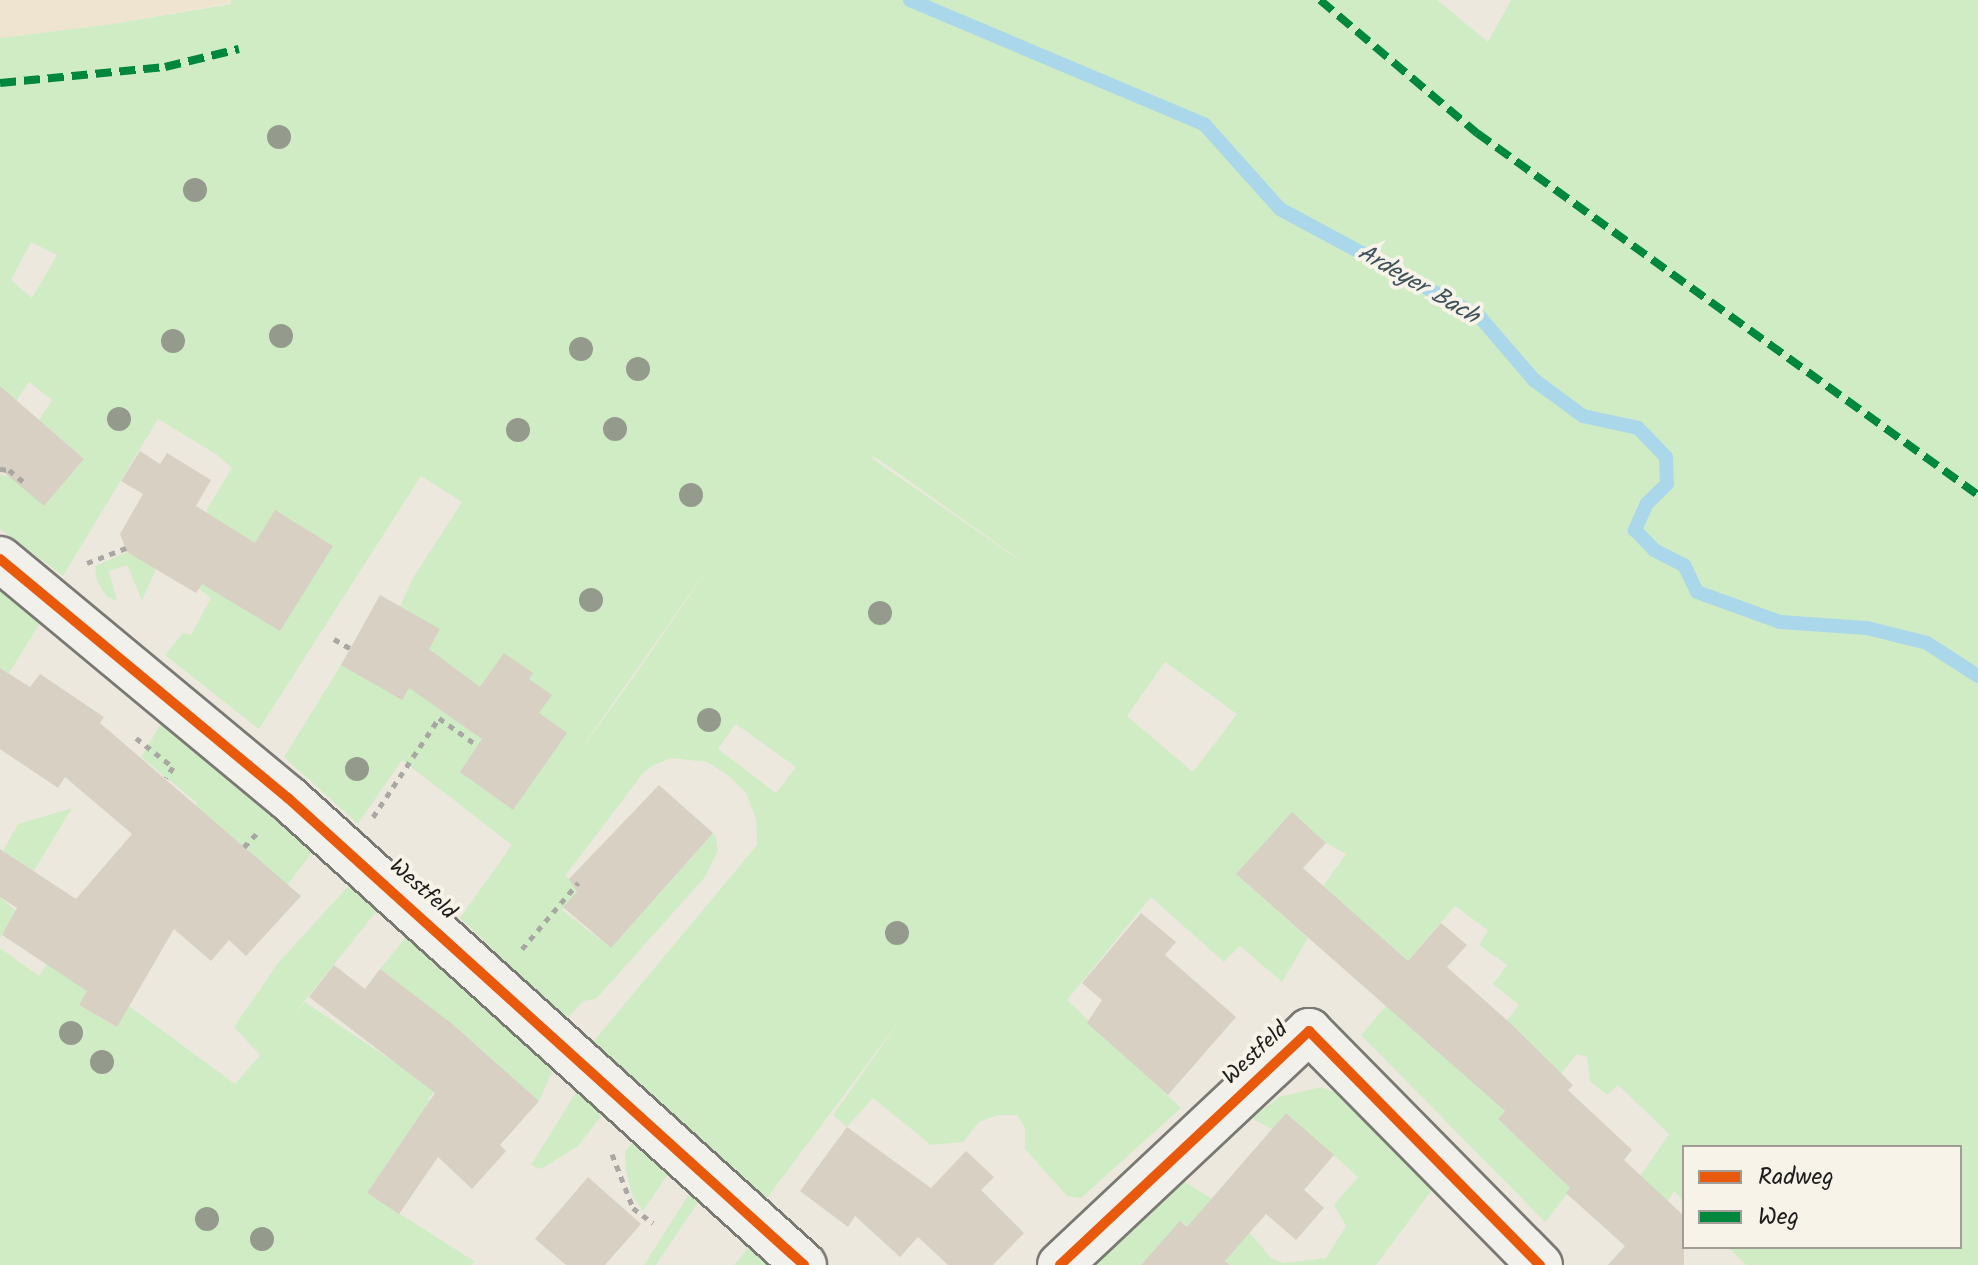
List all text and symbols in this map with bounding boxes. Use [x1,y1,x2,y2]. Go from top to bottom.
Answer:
water label: Ardeyer Bach [1352,239,1484,331]
street label: Westfeld [383,854,461,926]
street label: Westfeld [1218,1017,1294,1091]
legend [1682,1145,1962,1249]
text: Radweg [1758,1158,1834,1197]
text: Weg [1758,1198,1799,1237]

